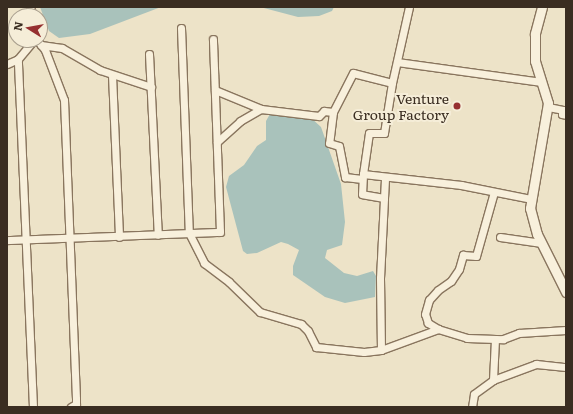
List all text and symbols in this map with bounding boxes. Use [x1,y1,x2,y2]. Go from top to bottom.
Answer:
north arrow [8,8,48,48]
text: N [8,20,26,32]
place label: Venture Group Factory [353,90,449,122]
marker: Venture Group Factory [452,101,462,111]

